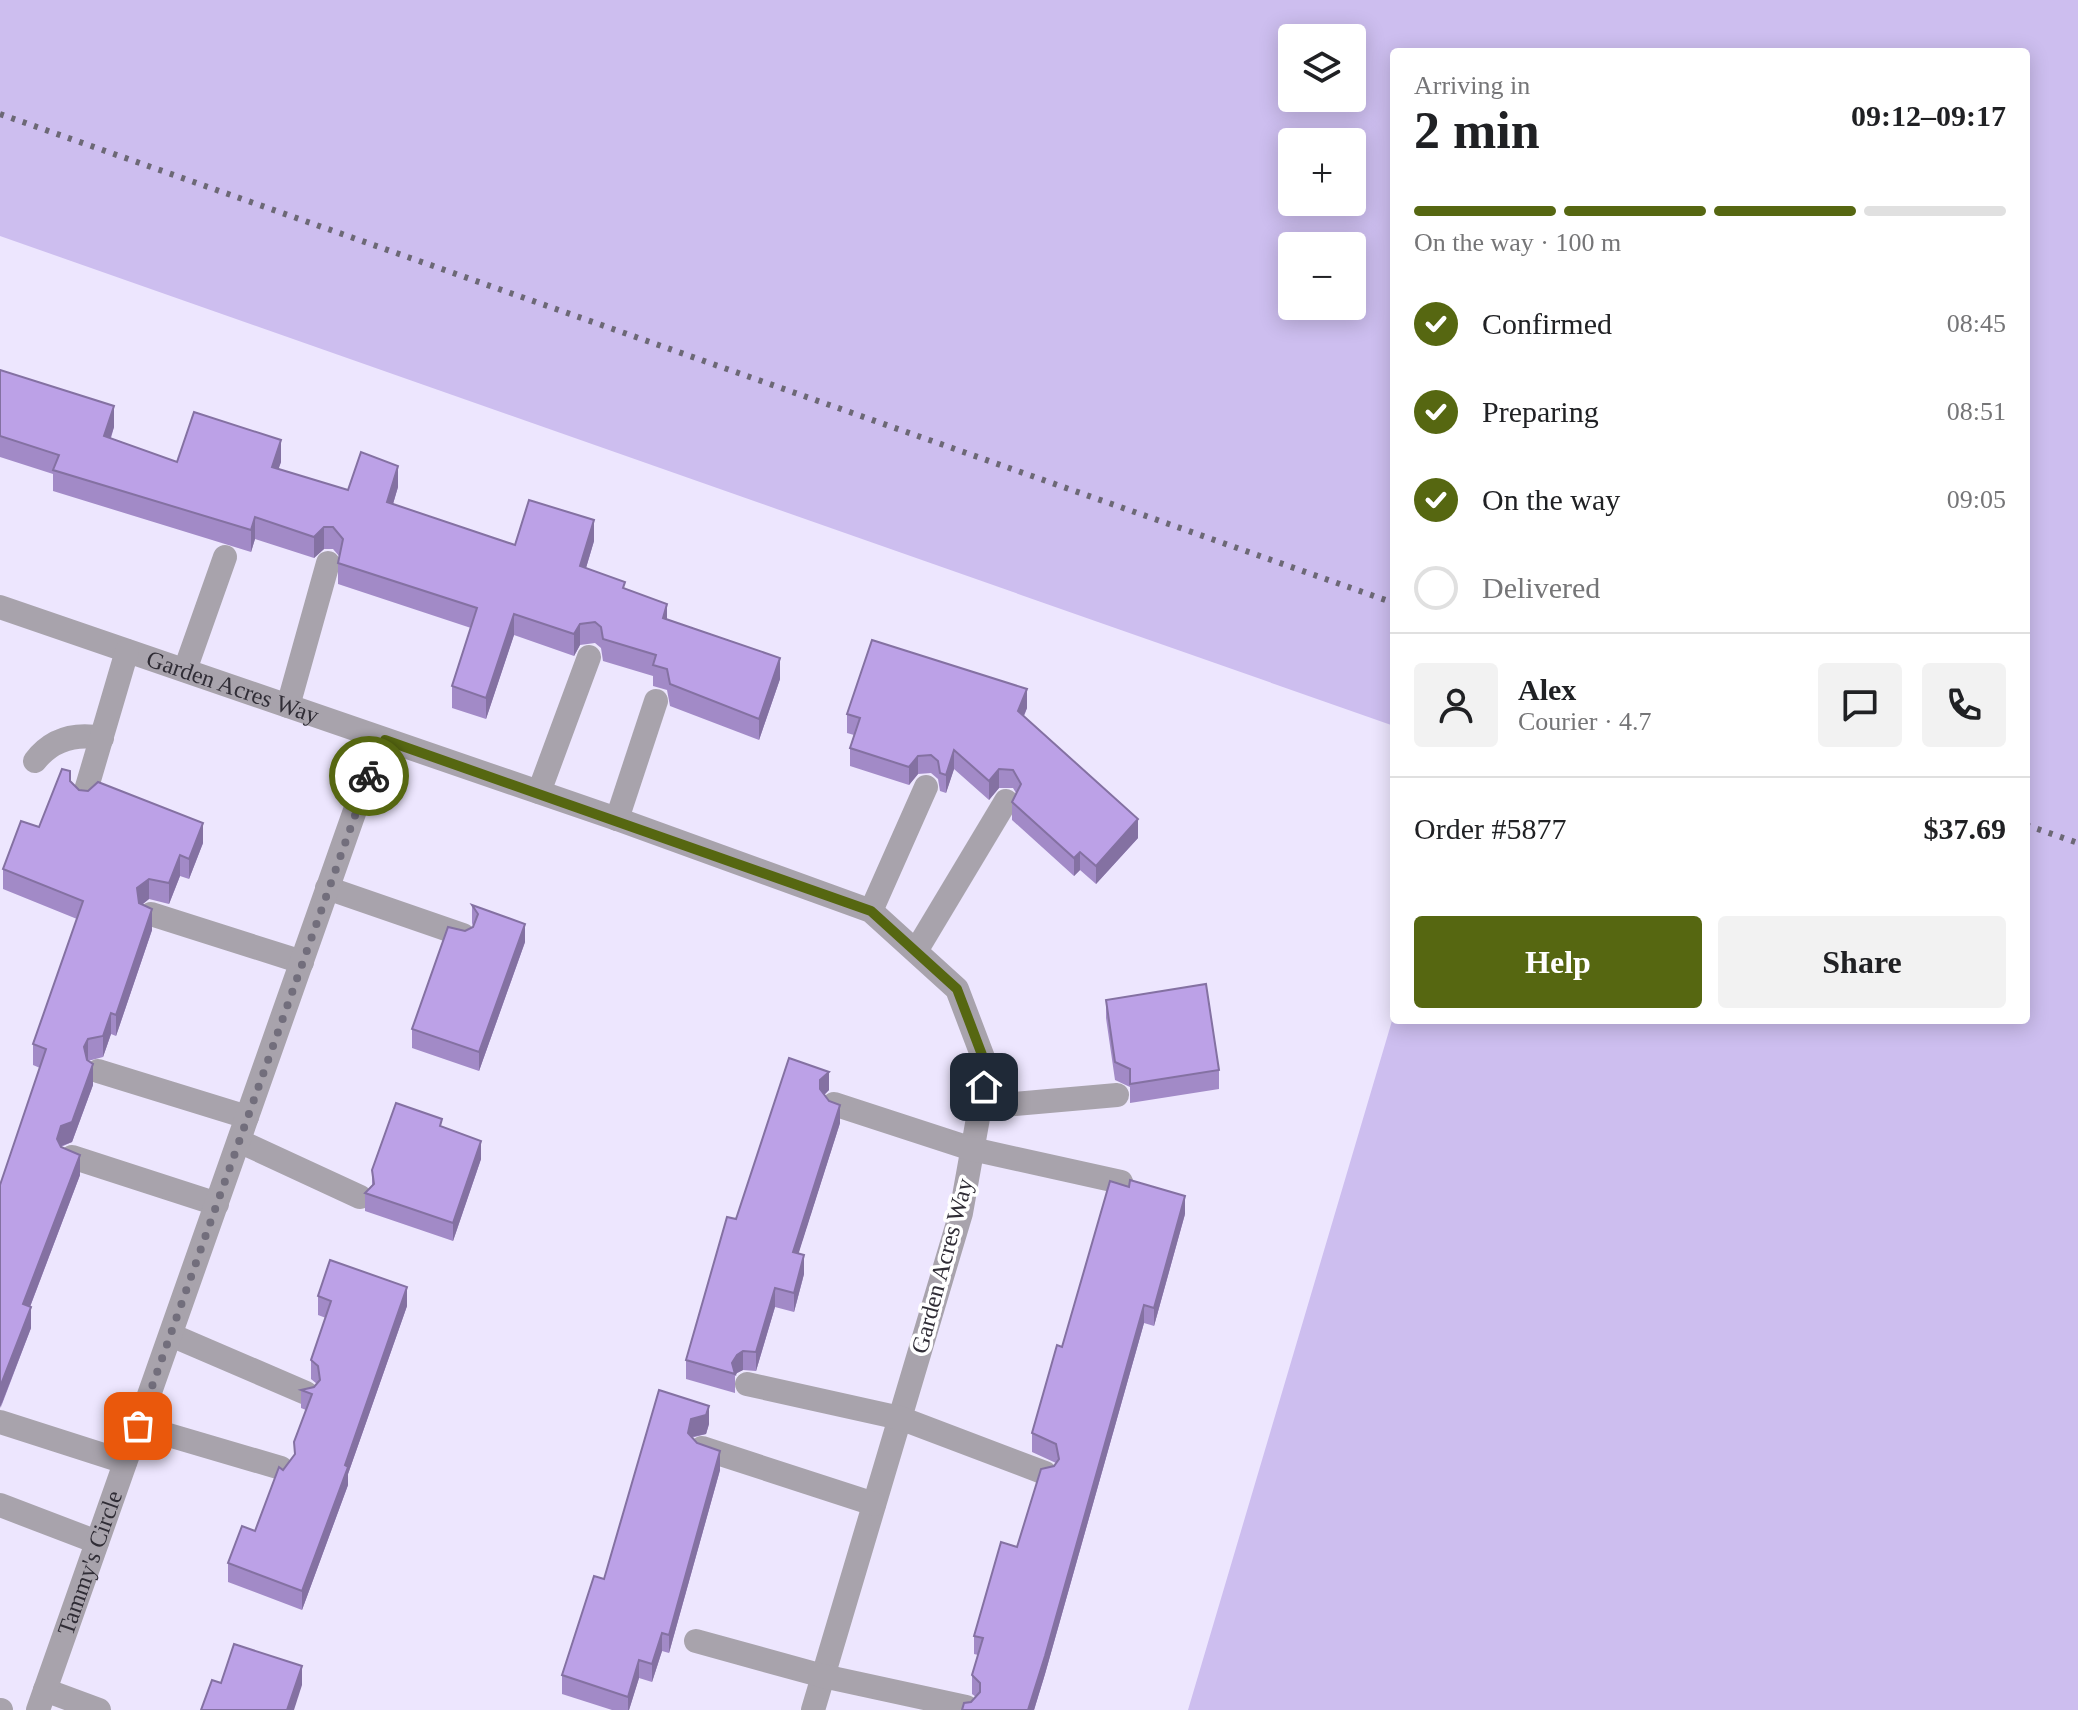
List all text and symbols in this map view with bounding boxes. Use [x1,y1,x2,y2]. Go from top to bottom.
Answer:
map controls [1278,24,1366,320]
button: layers [1278,24,1366,112]
text: Arriving in [1414,71,1530,100]
text: 09:12–09:17 [1851,99,2006,132]
text: 2 min [1414,102,1540,159]
button: + [1278,128,1366,216]
text: On the way · 100 m [1414,228,1621,257]
button: − [1278,232,1366,320]
icon: check [1414,302,1458,346]
text: Confirmed [1482,307,1612,340]
text: 08:45 [1947,309,2006,338]
icon: check [1414,390,1458,434]
text: Preparing [1482,395,1599,428]
text: 08:51 [1947,397,2006,426]
icon: check [1414,478,1458,522]
text: On the way [1482,483,1620,516]
text: 09:05 [1947,485,2006,514]
text: Delivered [1482,571,1600,604]
street label: Garden Acres Way [143,645,322,729]
button: person [1414,663,1498,747]
button: chat [1818,663,1902,747]
button: phone [1922,663,2006,747]
text: Alex [1518,673,1576,706]
text: Courier · 4.7 [1518,707,1652,736]
courier [329,736,409,816]
icon: bike [347,754,391,798]
text: Order #5877 [1414,812,1566,845]
text: $37.69 [1924,812,2006,845]
button: Help [1414,916,1702,1008]
button: Share [1718,916,2006,1008]
pin [950,1053,1018,1121]
icon: home [962,1065,1006,1109]
street label: Garden Acres Way [906,1176,978,1356]
pin [104,1392,172,1460]
icon: bag [116,1404,160,1448]
street label: Tammy's Circle [52,1487,127,1639]

